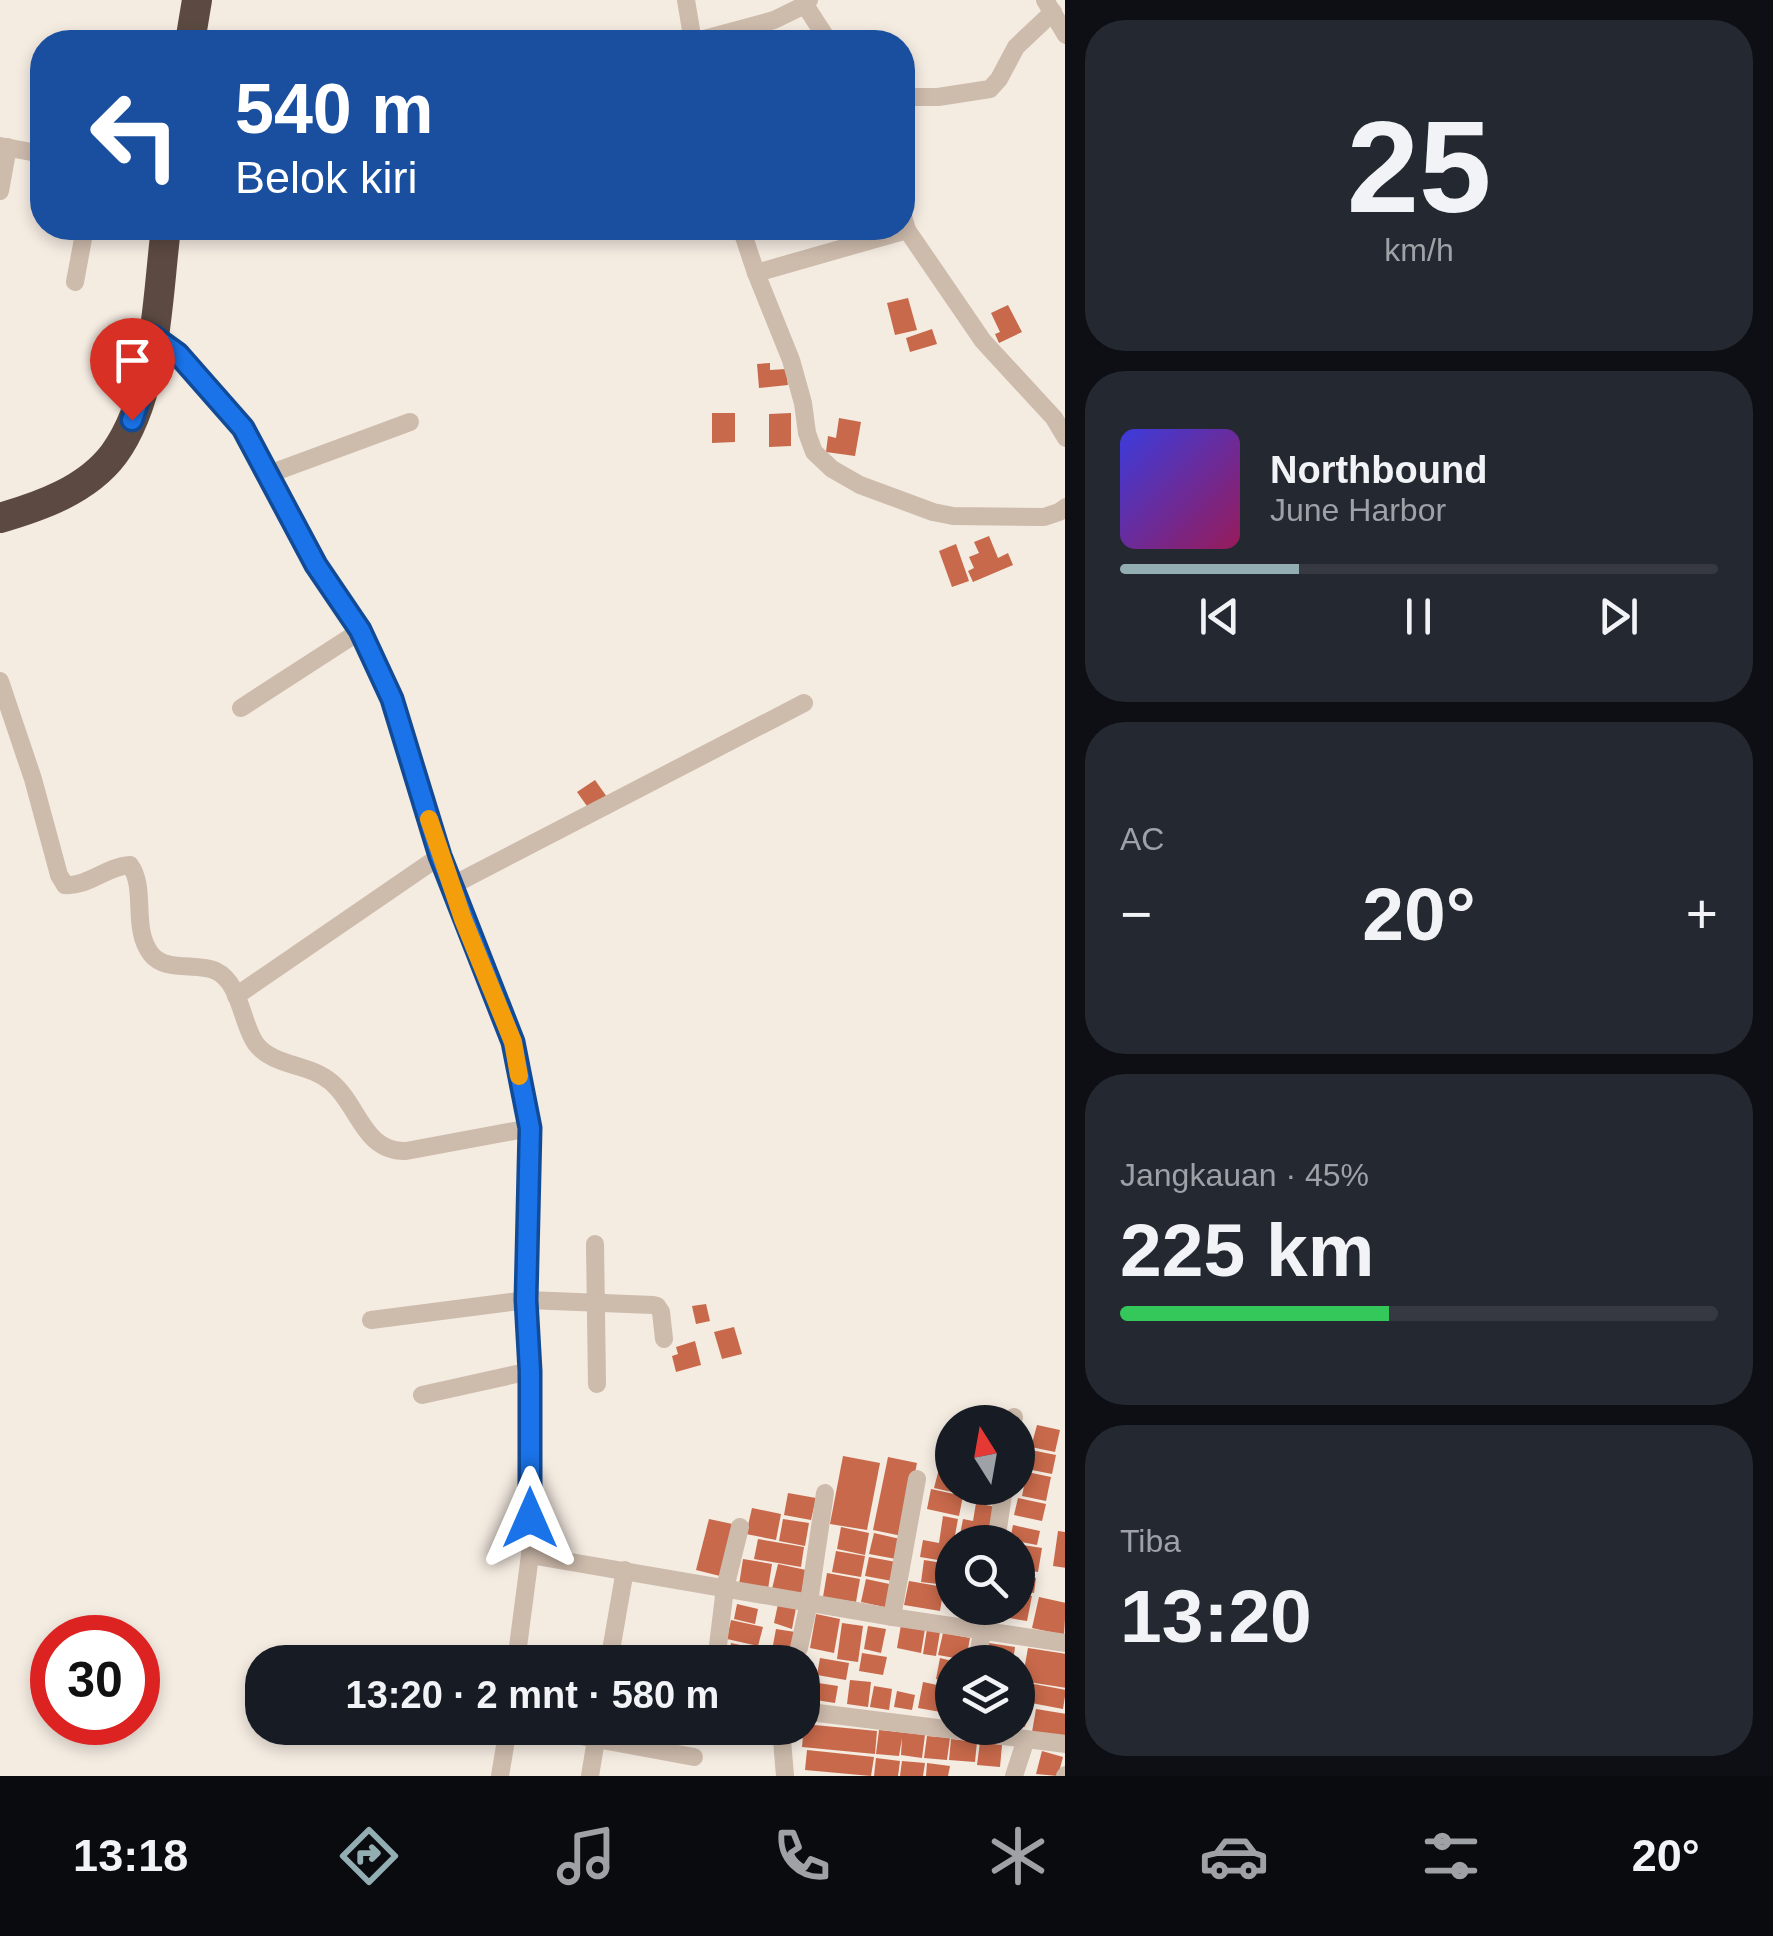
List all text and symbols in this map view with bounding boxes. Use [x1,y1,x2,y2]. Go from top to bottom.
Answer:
icon: left [70,70,200,200]
text: 540 m [235,70,433,148]
text: 25 [1347,94,1491,240]
text: Belok kiri [235,152,418,203]
text: km/h [1384,232,1454,268]
pin [90,318,175,421]
icon: arrive [105,333,160,388]
text: Northbound [1270,449,1487,491]
text: June Harbor [1270,492,1446,528]
icon: previous [1192,589,1247,644]
icon: pause [1391,589,1446,644]
icon: next [1591,589,1646,644]
text: AC [1120,821,1164,857]
text: 20° [1362,872,1476,956]
text: − [1120,883,1152,945]
text: + [1686,883,1718,945]
text: Jangkauan · 45% [1120,1157,1369,1193]
text: 225 km [1120,1208,1374,1292]
north arrow [935,1405,1035,1505]
map controls [935,1405,1035,1745]
position arrow [478,1466,582,1570]
text: Tiba [1120,1523,1181,1559]
button: search [935,1525,1035,1625]
text: 13:20 [1120,1574,1312,1658]
speed limit sign: 30 [30,1615,160,1745]
button: layers [935,1645,1035,1745]
text: 13:20 · 2 mnt · 580 m [346,1674,719,1716]
icon: directions [334,1821,404,1891]
icon: music [551,1821,621,1891]
icon: phone [767,1821,837,1891]
icon: climate [983,1821,1053,1891]
icon: car [1199,1821,1269,1891]
icon: filters [1416,1821,1486,1891]
text: 13:18 [73,1830,188,1881]
text: 20° [1632,1830,1700,1881]

